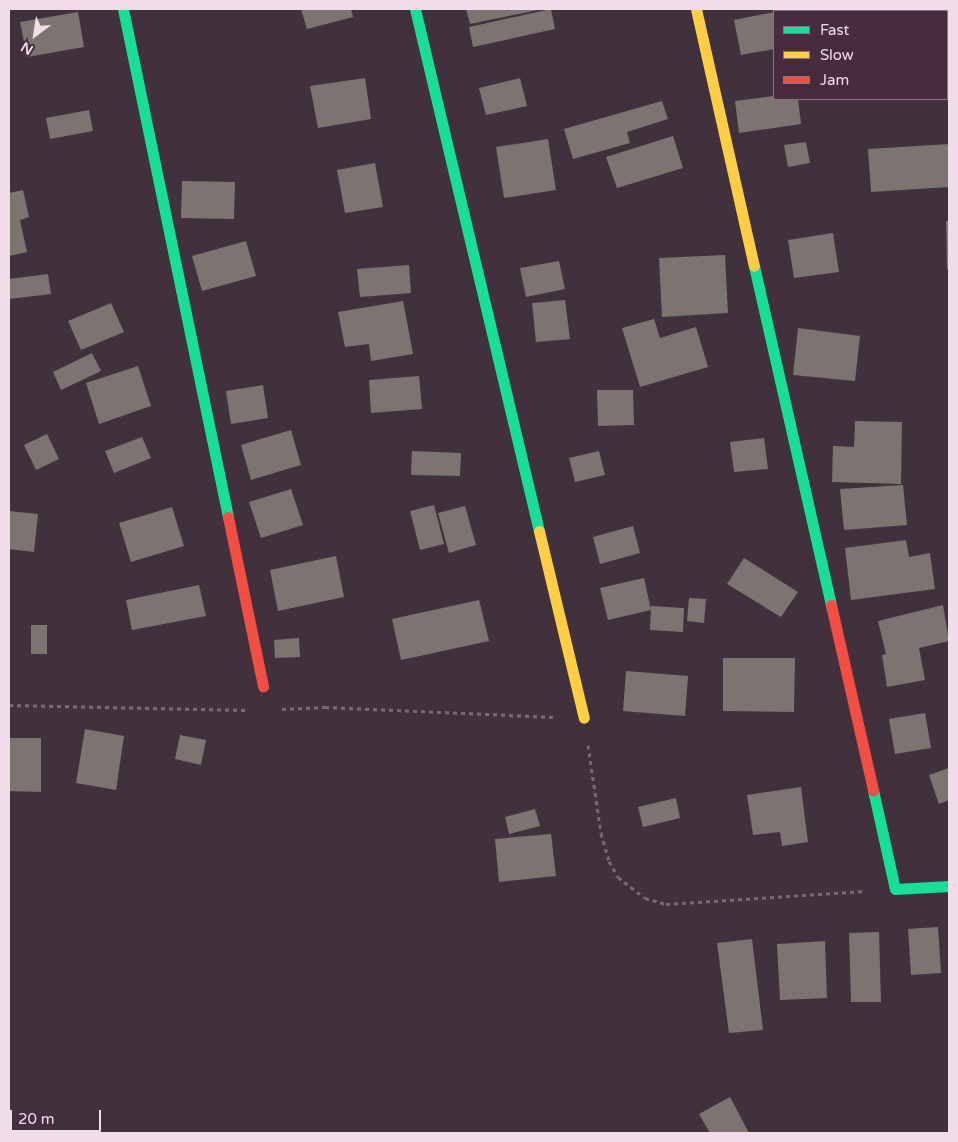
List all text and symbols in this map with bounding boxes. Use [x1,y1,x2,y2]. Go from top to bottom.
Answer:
north arrow [10,10,60,60]
legend [773,10,948,100]
text: Fast [820,21,849,39]
text: N [18,38,36,58]
text: Slow [820,46,854,64]
text: Jam [820,71,849,89]
scale bar [12,1100,104,1132]
text: 20 m [18,1110,55,1128]

